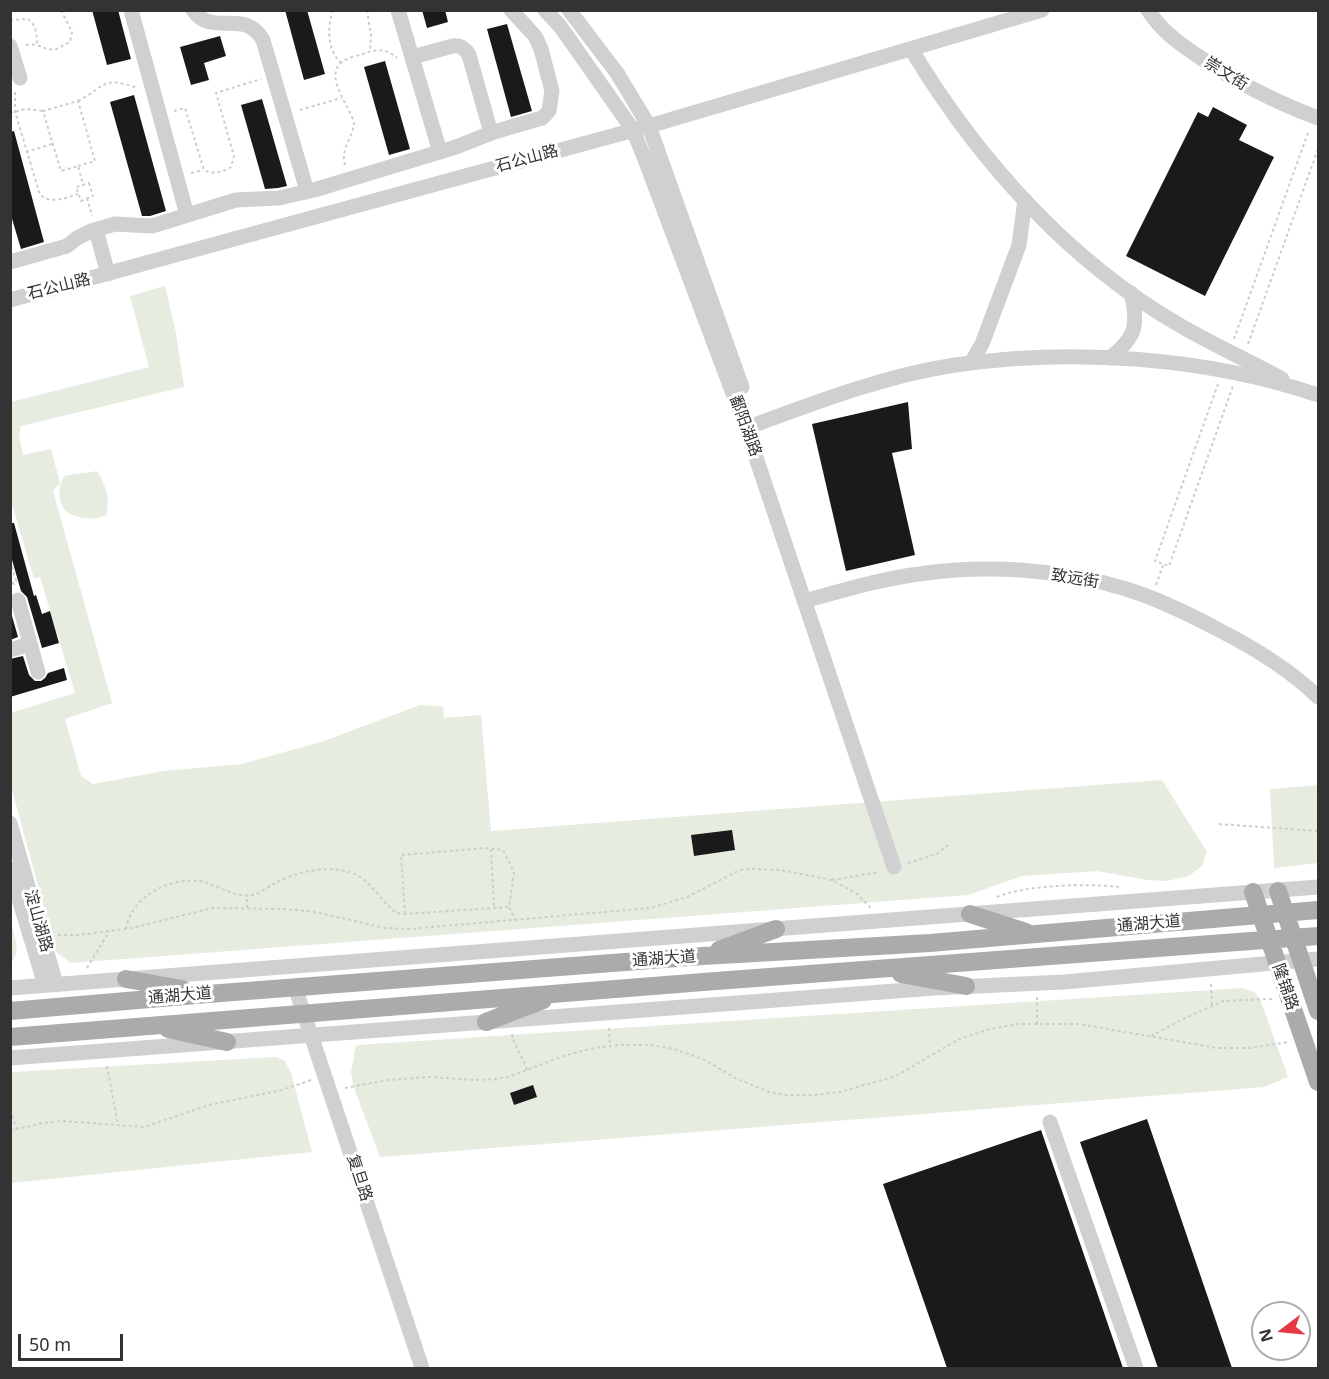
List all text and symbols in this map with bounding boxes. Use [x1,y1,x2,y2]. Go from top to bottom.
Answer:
street label: 崇文街 [1201,53,1251,95]
street label: 石公山路 [494,141,560,177]
street label: 石公山路 [26,270,92,304]
street label: 鄱阳湖路 [725,393,765,459]
street label: 致远街 [1050,566,1100,592]
street label: 淀山湖路 [20,888,56,954]
street label: 通湖大道 [1116,912,1182,936]
street label: 通湖大道 [631,947,697,971]
street label: 隆锦路 [1268,961,1302,1013]
street label: 通湖大道 [147,984,213,1008]
street label: 复旦路 [342,1152,376,1204]
north arrow [1251,1301,1311,1361]
scale bar [21,1322,126,1360]
text: N [1253,1326,1278,1345]
text: 50 m [29,1332,71,1356]

